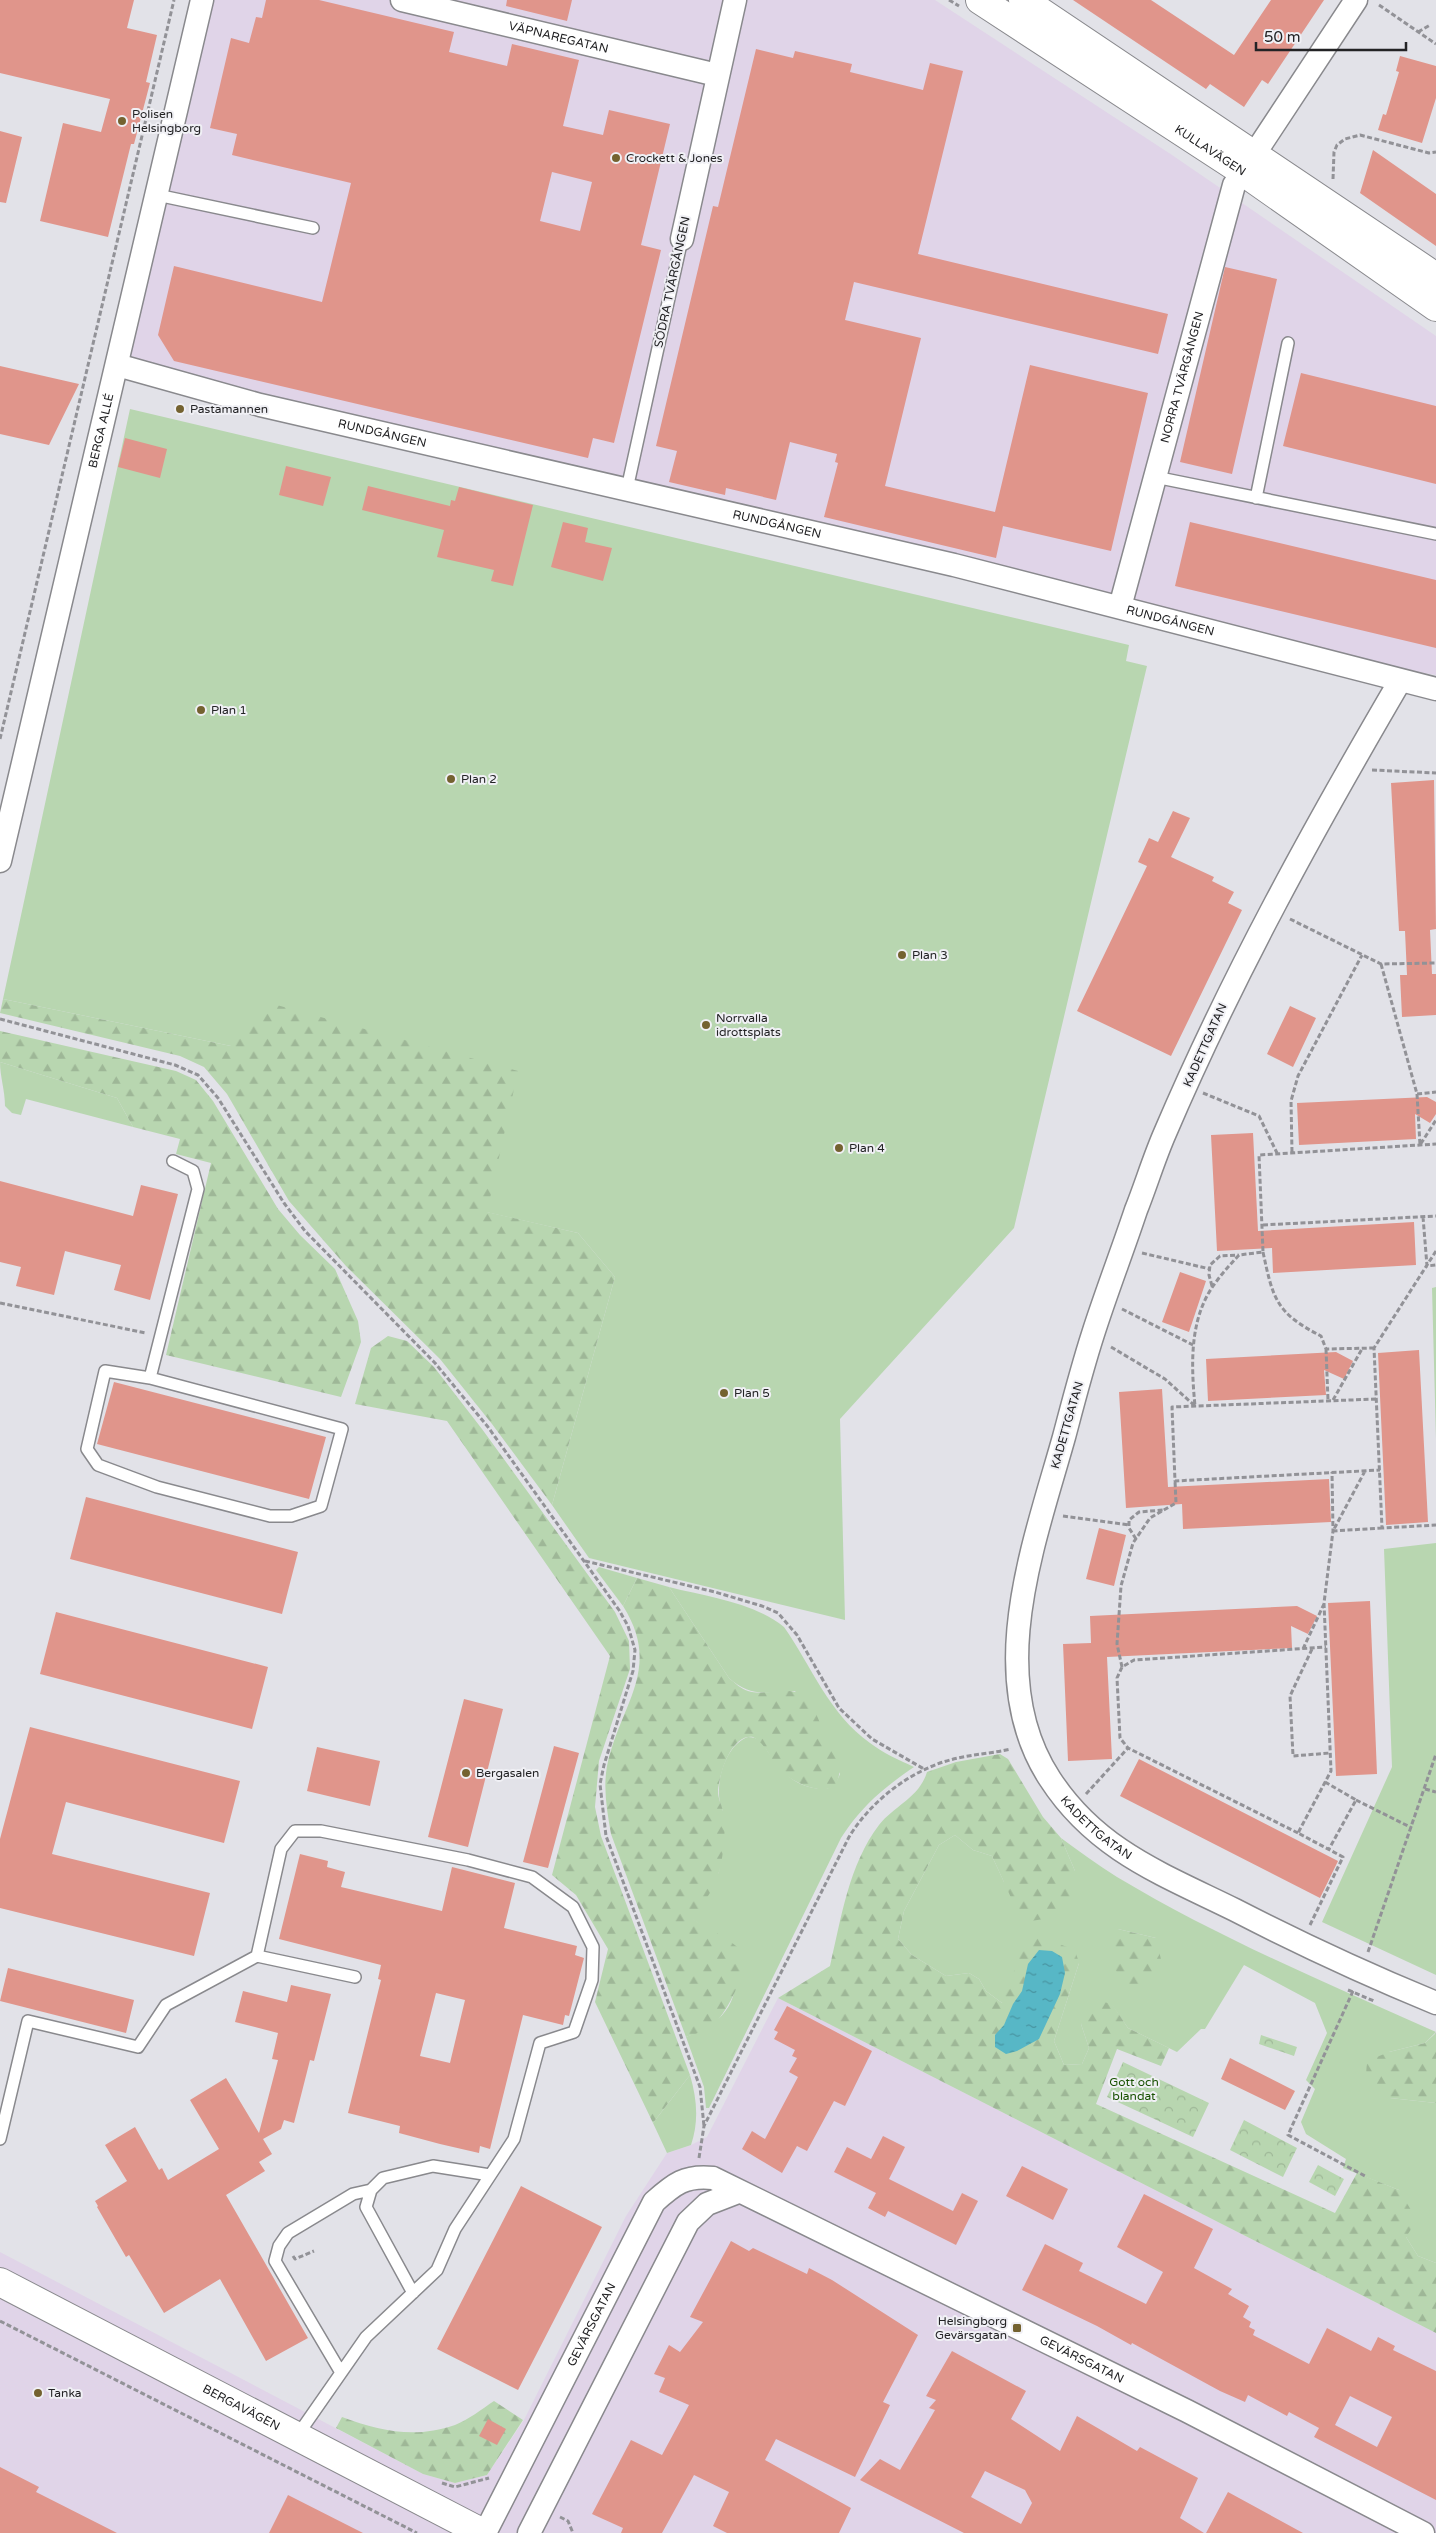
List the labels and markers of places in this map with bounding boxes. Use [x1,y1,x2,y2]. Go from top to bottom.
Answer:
place label: Polisen Helsingborg [132,107,201,135]
marker: Polisen Helsingborg [116,115,128,127]
place label: Crockett & Jones [626,151,723,165]
marker: Crockett & Jones [610,152,622,164]
place label: Pastamannen [190,402,268,416]
marker: Pastamannen [174,403,186,415]
place label: Plan 1 [211,703,247,717]
marker: Plan 1 [195,704,207,716]
place label: Plan 2 [461,772,497,786]
marker: Plan 2 [445,773,457,785]
place label: Plan 3 [912,948,948,962]
marker: Plan 3 [896,949,908,961]
place label: Norrvalla idrottsplats [716,1011,781,1039]
marker: Norrvalla idrottsplats [700,1019,712,1031]
place label: Plan 4 [849,1141,885,1155]
marker: Plan 4 [833,1142,845,1154]
place label: Plan 5 [734,1386,770,1400]
marker: Plan 5 [718,1387,730,1399]
place label: Bergasalen [476,1766,539,1780]
marker: Bergasalen [460,1767,472,1779]
place label: Helsingborg Gevärsgatan [935,2314,1007,2342]
marker: Helsingborg Gevärsgatan [1011,2322,1023,2334]
place label: Tanka [48,2386,82,2400]
marker: Tanka [32,2387,44,2399]

